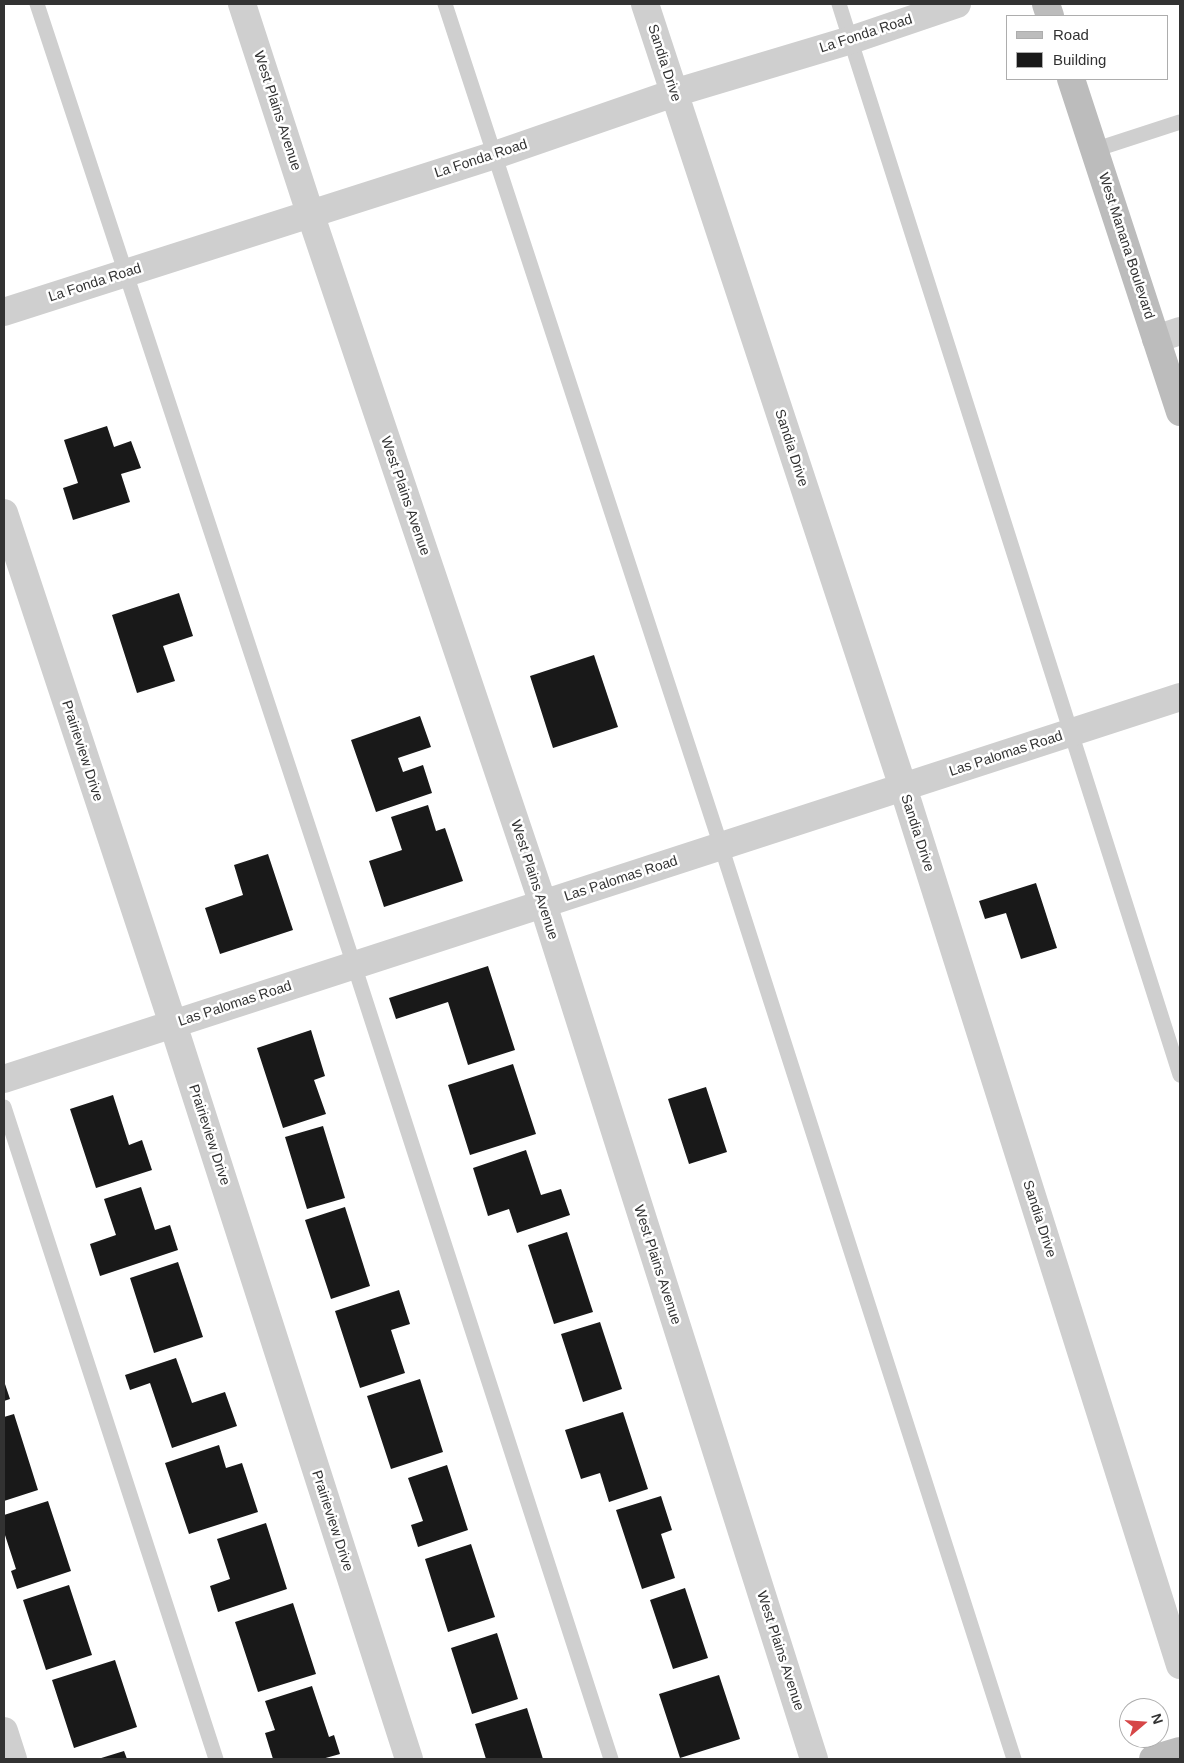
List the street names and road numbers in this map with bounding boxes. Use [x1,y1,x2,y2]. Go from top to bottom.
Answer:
street label: La Fonda Road [818,11,914,57]
street label: Sandia Drive [644,22,684,104]
street label: West Plains Avenue [250,49,304,173]
street label: La Fonda Road [433,136,529,182]
street label: West Manana Boulevard [1094,171,1158,321]
street label: La Fonda Road [47,260,143,306]
street label: Sandia Drive [771,407,811,489]
street label: West Plains Avenue [377,434,433,558]
street label: Prairieview Drive [58,698,106,804]
street label: Las Palomas Road [947,728,1065,780]
street label: Sandia Drive [897,792,937,874]
street label: West Plains Avenue [507,818,561,942]
street label: Las Palomas Road [562,853,680,905]
street label: Las Palomas Road [176,978,294,1030]
street label: Prairieview Drive [185,1082,233,1188]
street label: Sandia Drive [1019,1178,1059,1260]
street label: West Plains Avenue [630,1203,684,1327]
street label: Prairieview Drive [308,1468,356,1574]
street label: West Plains Avenue [753,1589,807,1713]

